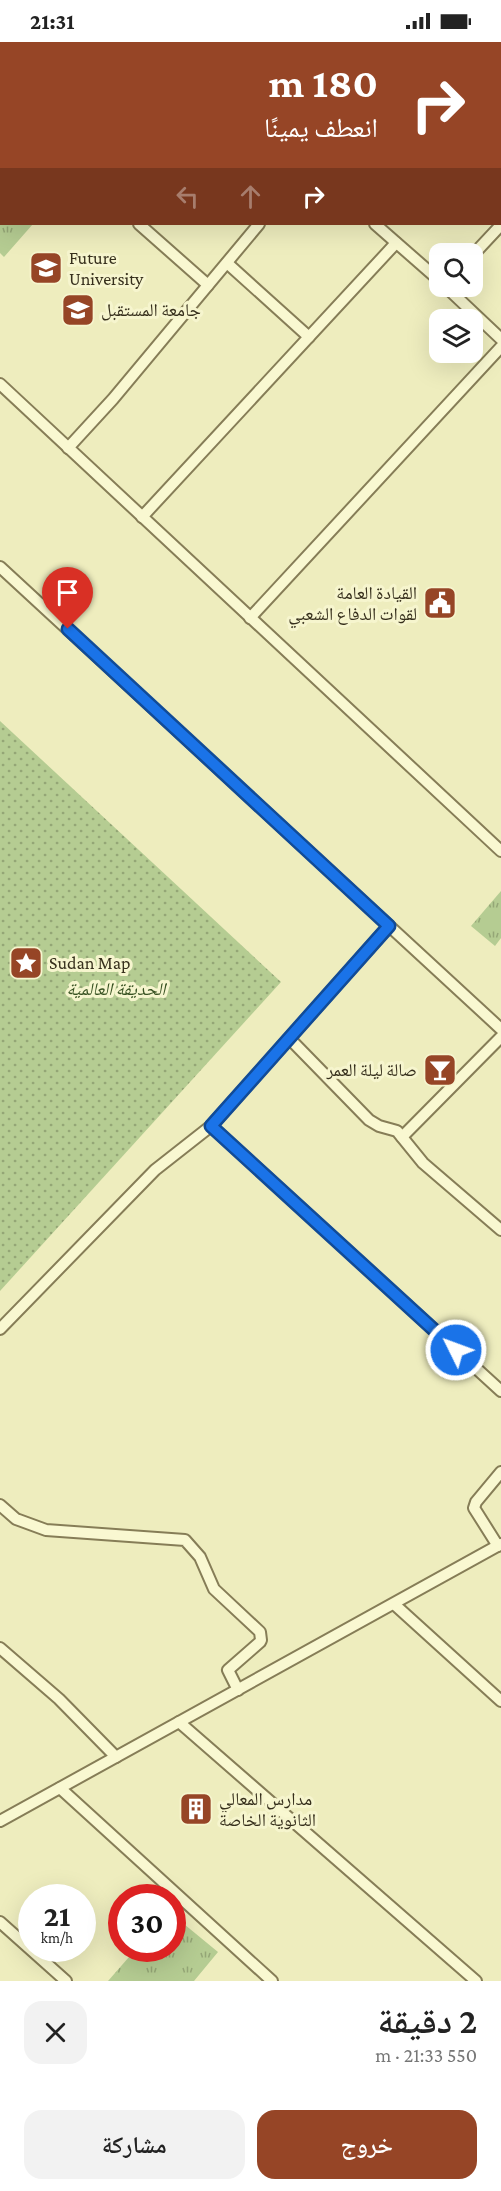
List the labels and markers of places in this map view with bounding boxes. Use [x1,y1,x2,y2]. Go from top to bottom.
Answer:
place label: Future University [69,248,144,289]
school or university icon: Future University [28,250,64,286]
school or university icon: جامعة المستقبل [60,292,96,328]
place label: جامعة المستقبل [101,300,201,321]
pin [42,567,93,629]
place label: القيادة العامة لقوات الدفاع الشعبي [288,583,417,629]
public building icon: القيادة العامة لقوات الدفاع الشعبي [422,585,458,621]
place icon: Sudan Map [8,945,44,981]
place label: Sudan Map [49,953,131,973]
bar icon: صالة ليلة العمر [422,1052,458,1088]
place label: صالة ليلة العمر [325,1060,417,1080]
place label: مدارس المعالي الثانوية الخاصة [219,1789,316,1830]
building icon: مدارس المعالي الثانوية الخاصة [178,1791,214,1827]

